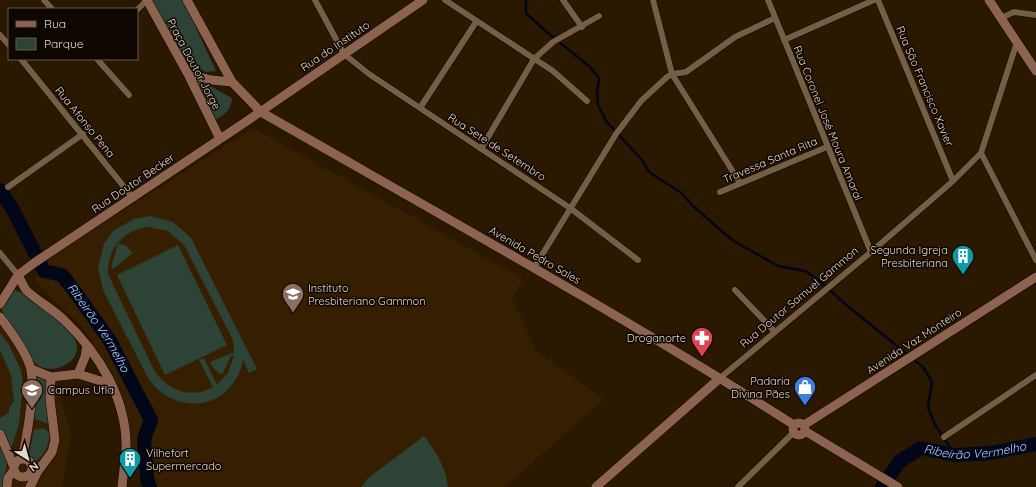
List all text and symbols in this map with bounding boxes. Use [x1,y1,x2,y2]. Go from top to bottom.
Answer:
legend [8,8,138,60]
text: Rua [44,16,66,31]
street label: Praça Doutor Jorge [164,16,224,112]
street label: Rua do Instituto [298,18,372,74]
street label: Rua São Francisco Xavier [893,24,957,149]
text: Parque [44,36,84,51]
street label: Rua Coronel José Moura Amaral [790,43,866,203]
street label: Rua Afonso Pena [52,84,118,160]
street label: Rua Sete de Setembro [445,110,549,184]
street label: Travessa Santa Rita [721,134,819,186]
street label: Rua Doutor Becker [89,150,178,216]
street label: Avenida Pedro Sales [487,223,583,287]
street label: Rua Doutor Samuel Gammon [737,243,861,351]
place label: Segunda Igreja Presbiteriana [870,243,948,270]
building icon: Segunda Igreja Presbiteriana [950,243,976,276]
water label: Ribeirão Vermelho [64,280,133,375]
school or university icon: Instituto Presbiteriano Gammon [280,281,306,314]
place label: Instituto Presbiteriano Gammon [308,281,426,308]
street label: Avenida Vaz Monteiro [864,305,965,377]
pharmacy icon: Droganorte [689,325,715,358]
place label: Droganorte [627,331,686,345]
place label: Padaria Divina Pães [731,374,790,401]
shop icon: Padaria Divina Pães [792,374,818,407]
school or university icon: Campus Ufla [19,377,45,410]
place label: Campus Ufla [48,383,114,397]
water label: Ribeirão Vermelho [923,438,1028,462]
north arrow [8,439,48,479]
building icon: Vilhefort Supermercado [117,446,143,479]
place label: Vilhefort Supermercado [146,446,222,473]
text: N [27,459,41,475]

